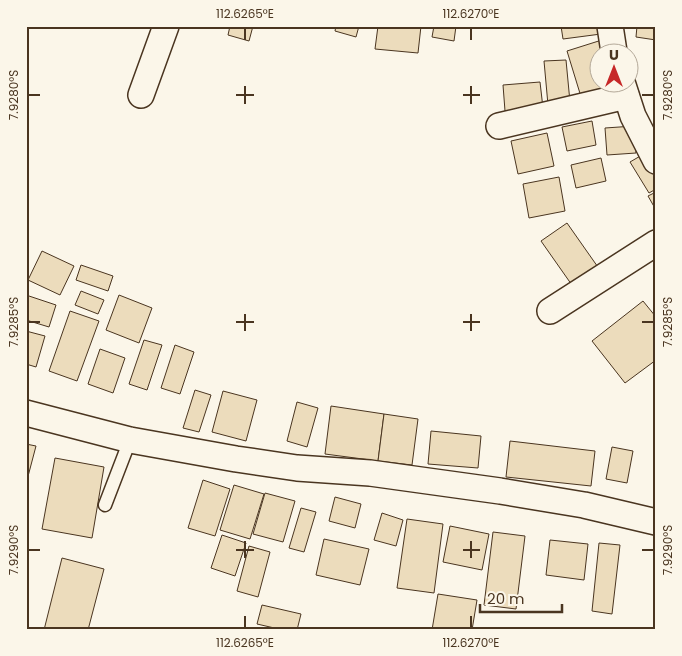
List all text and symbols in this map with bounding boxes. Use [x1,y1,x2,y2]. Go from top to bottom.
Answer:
text: 112.6265°E [216,5,274,22]
text: 112.6270°E [443,5,499,22]
north arrow [590,42,640,92]
text: U [609,45,619,65]
text: 7.9280°S [5,70,22,120]
text: 7.9280°S [659,70,676,120]
text: 7.9285°S [5,297,22,347]
text: 7.9285°S [659,297,676,347]
text: 7.9290°S [5,525,22,575]
text: 7.9290°S [659,525,676,575]
scale bar [480,581,562,613]
text: 20 m [487,588,525,609]
text: 112.6265°E [216,634,274,651]
text: 112.6270°E [443,634,499,651]

